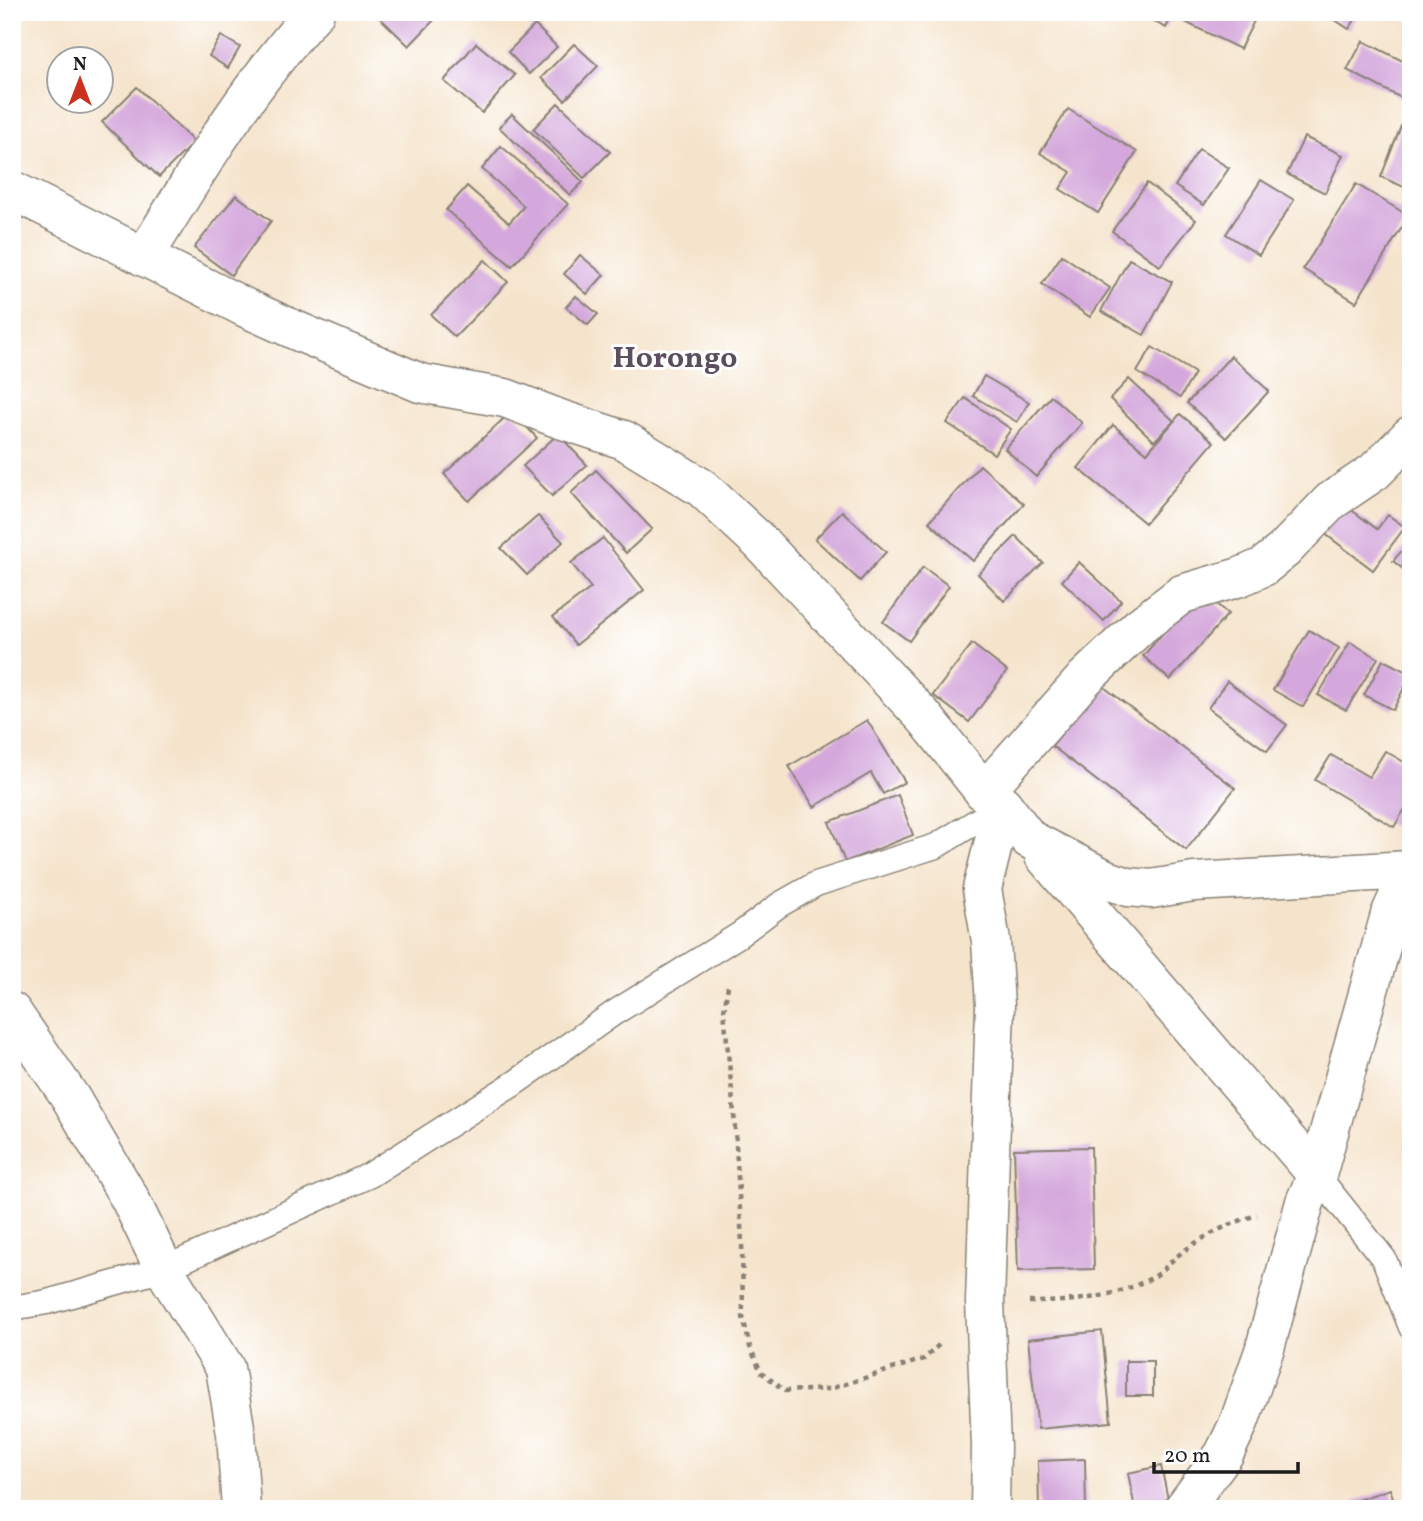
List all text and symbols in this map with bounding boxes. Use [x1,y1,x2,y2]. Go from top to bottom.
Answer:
north arrow [46,46,116,116]
text: N [73,52,87,78]
district label: Horongo [612,338,738,380]
scale bar [1154,1430,1297,1474]
text: 20 m [1164,1442,1210,1471]

